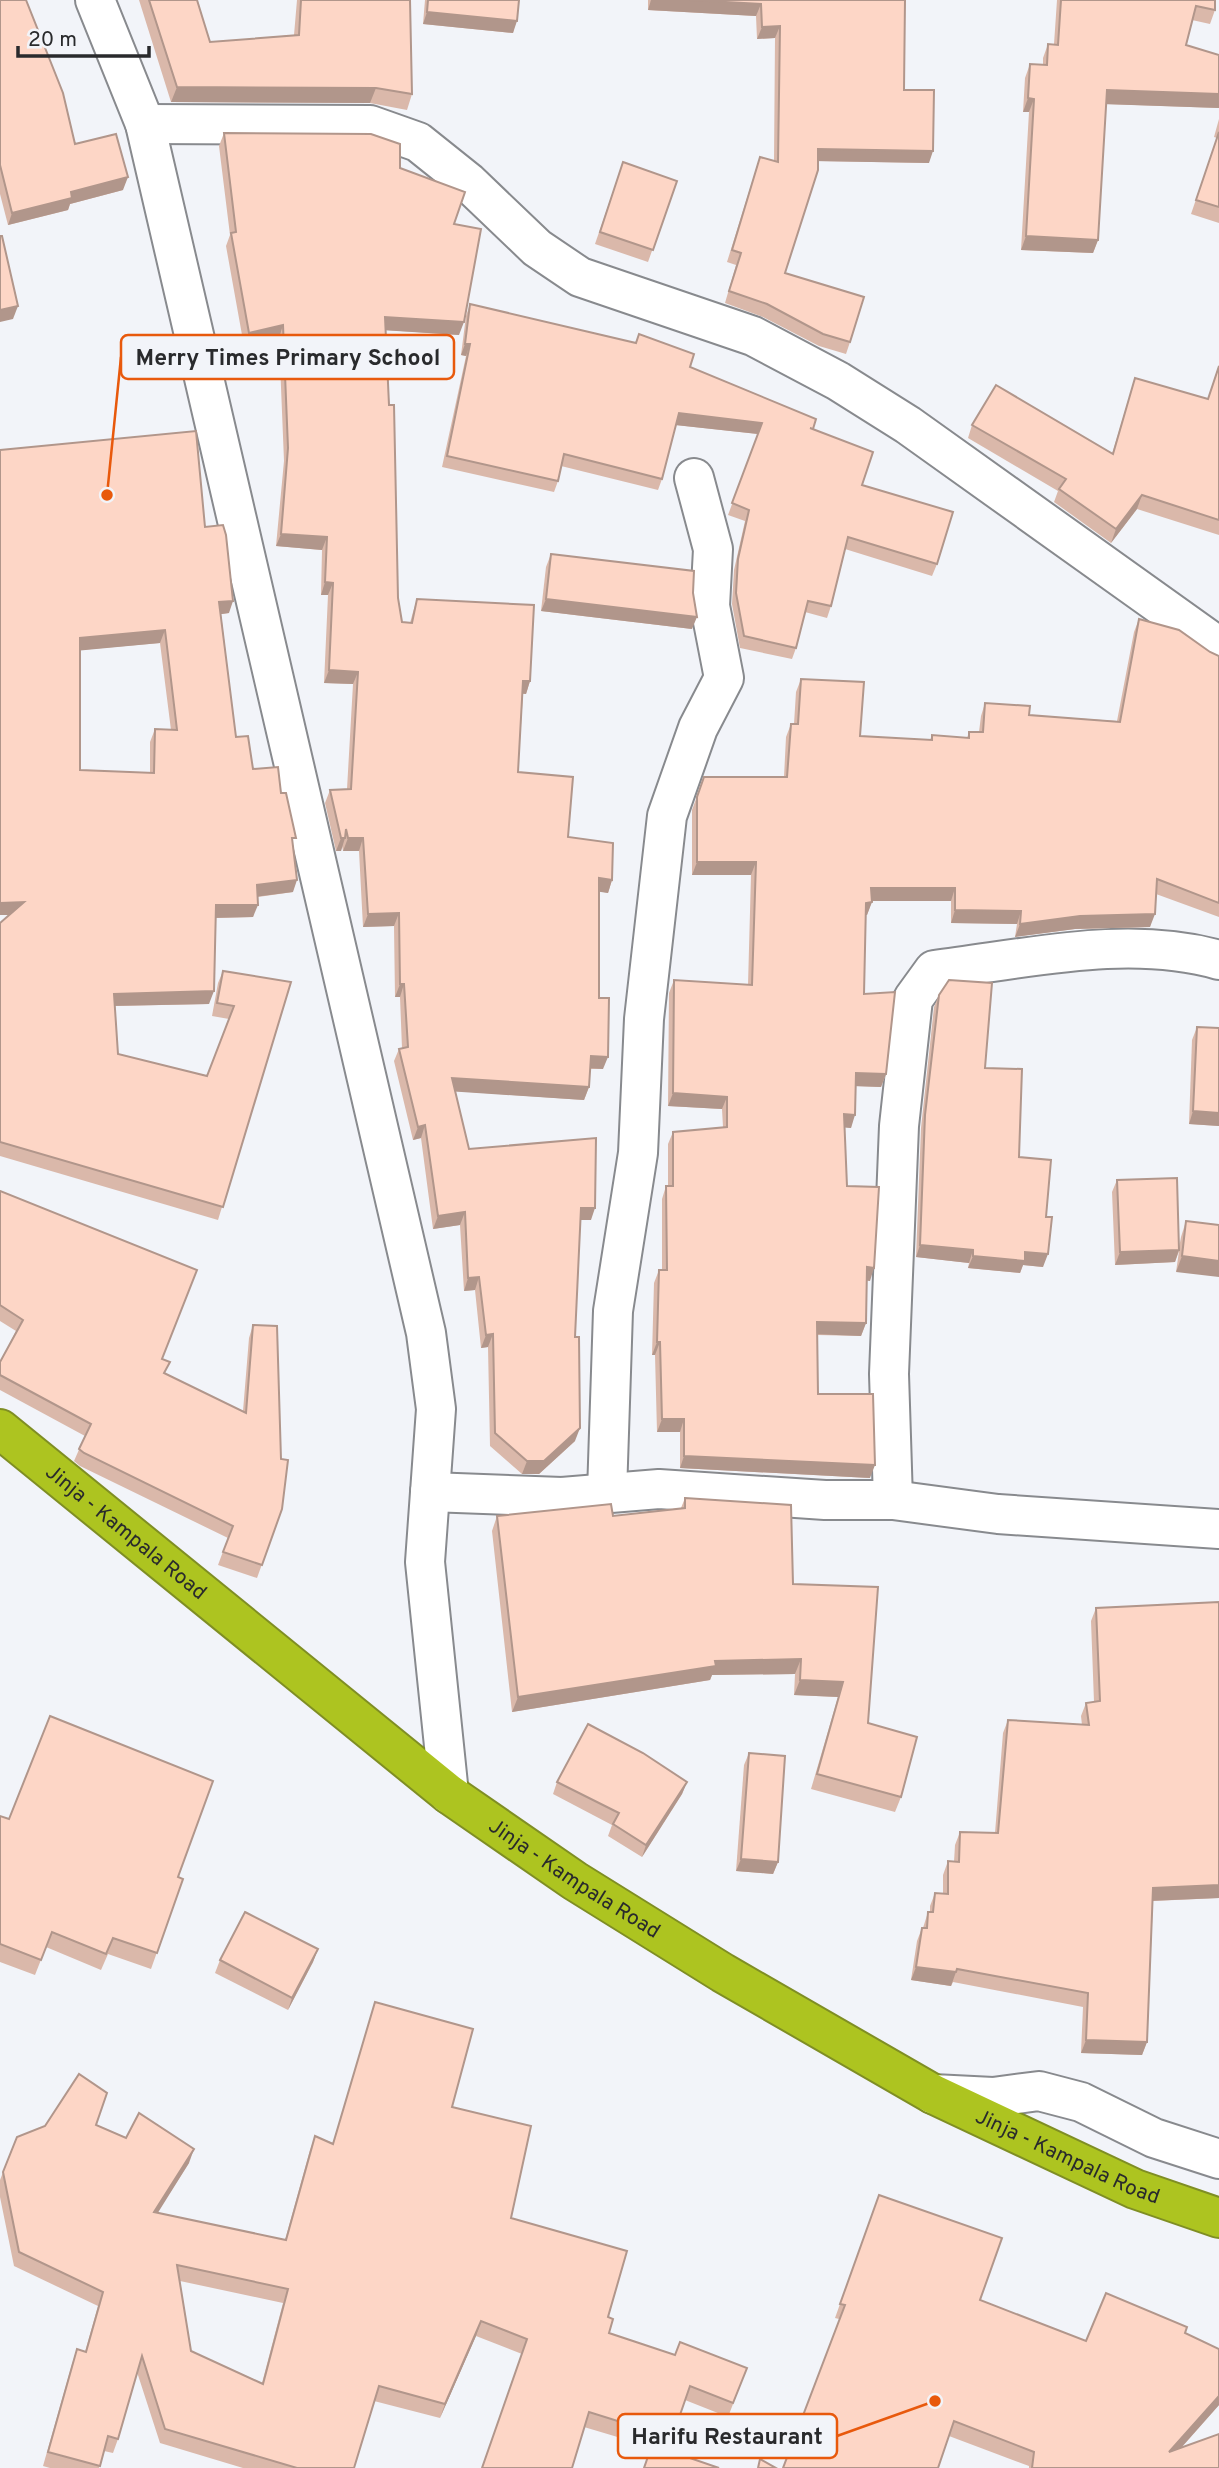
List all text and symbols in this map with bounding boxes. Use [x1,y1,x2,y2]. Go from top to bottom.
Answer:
scale bar [18,14,149,58]
text: 20 m [28,27,77,54]
callout: Merry Times Primary School [121,335,454,379]
text: Merry Times Primary School [136,345,440,374]
street label: Jinja - Kampala Road [39,1459,212,1607]
street label: Jinja - Kampala Road [483,1813,665,1946]
street label: Jinja - Kampala Road [970,2104,1163,2212]
callout: Harifu Restaurant [618,2414,837,2458]
text: Harifu Restaurant [631,2424,823,2453]

